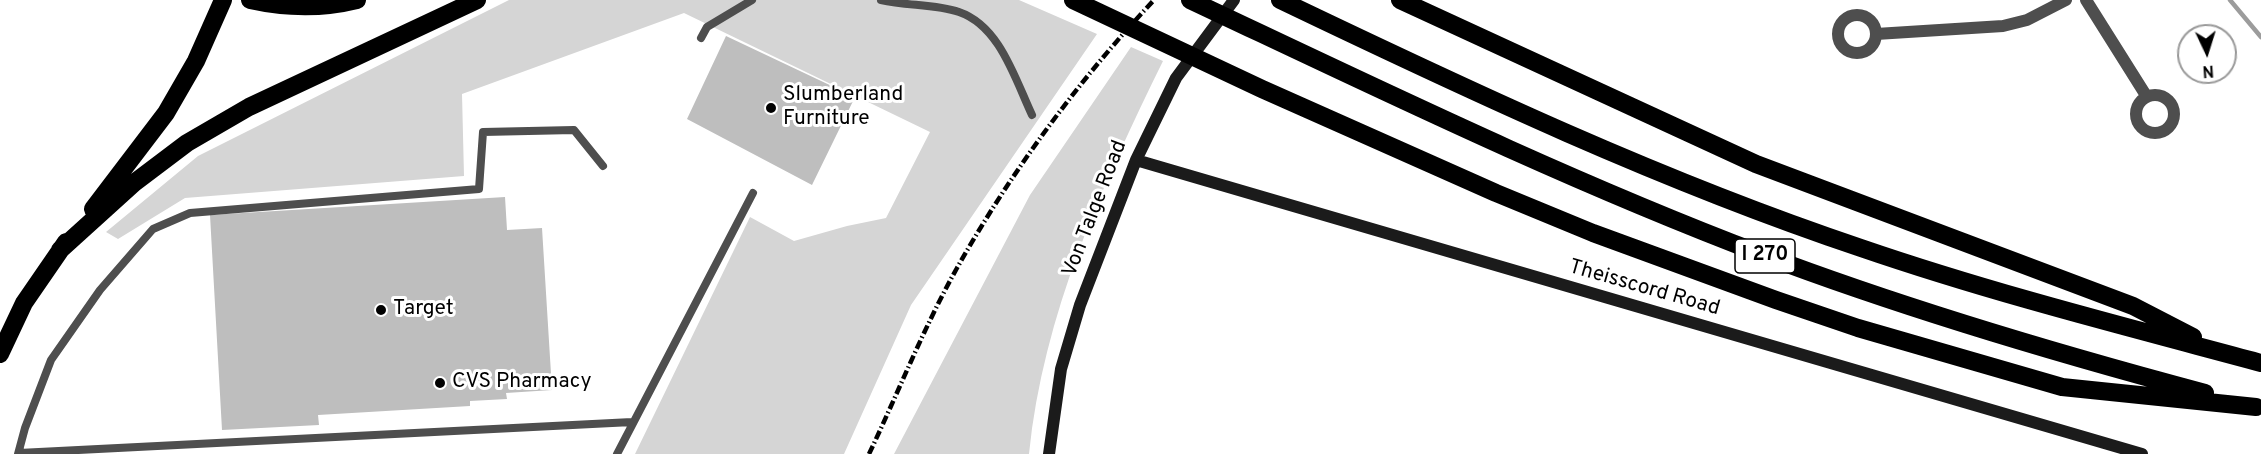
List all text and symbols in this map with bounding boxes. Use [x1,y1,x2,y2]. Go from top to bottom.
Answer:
north arrow [2177,24,2237,84]
text: N [2202,60,2215,80]
place label: Slumberland Furniture [783,83,903,133]
marker: Slumberland Furniture [764,101,778,115]
street label: Von Talge Road [1058,137,1134,281]
road number: I 270 [1735,239,1795,273]
street label: Theisscord Road [1566,255,1722,323]
place label: Target [393,297,454,323]
marker: Target [374,303,388,317]
place label: CVS Pharmacy [452,370,592,396]
marker: CVS Pharmacy [433,376,447,390]

